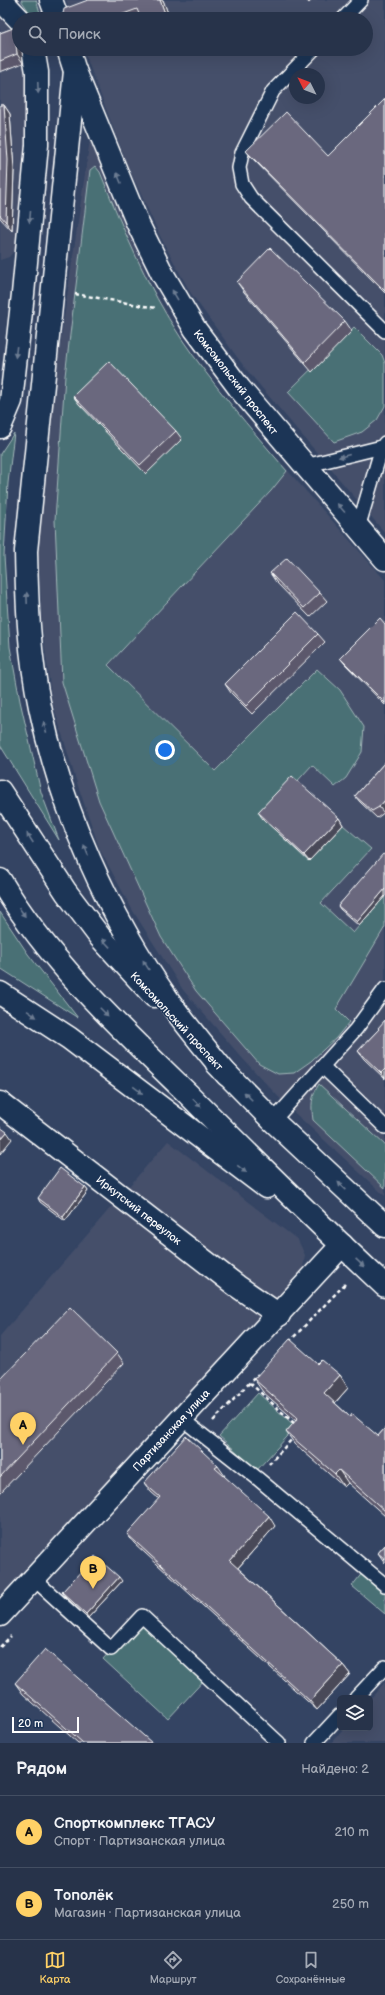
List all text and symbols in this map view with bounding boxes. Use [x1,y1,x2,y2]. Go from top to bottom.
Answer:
search box [12,12,373,56]
icon: search [26,23,48,45]
text: Поиск [58,25,101,44]
north arrow [289,68,325,104]
one-way arrow [34,82,41,94]
one-way arrow [116,173,122,184]
one-way arrow [27,211,34,223]
one-way arrow [172,289,179,301]
street label: Комсомольский проспект [191,327,281,437]
one-way arrow [13,346,20,358]
one-way arrow [338,454,350,460]
one-way arrow [337,503,346,514]
one-way arrow [24,592,31,604]
one-way arrow [42,720,48,732]
your location [155,740,175,760]
one-way arrow [26,832,34,843]
one-way arrow [83,844,89,855]
one-way arrow [18,907,26,917]
one-way arrow [101,938,110,949]
one-way arrow [142,960,150,970]
street label: Комсомольский проспект [128,970,226,1073]
one-way arrow [99,1007,109,1017]
one-way arrow [27,1010,38,1018]
one-way arrow [132,1086,143,1095]
one-way arrow [243,1091,253,1101]
one-way arrow [192,1098,202,1108]
one-way arrow [236,1165,247,1173]
street label: Иркутский переулок [93,1173,184,1248]
one-way arrow [337,1181,347,1190]
one-way arrow [356,1258,365,1267]
street label: Партизанская улица [130,1386,213,1474]
pin: A [10,1412,36,1445]
pin: B [80,1556,106,1589]
map controls [337,1695,373,1731]
button: layers [337,1695,373,1731]
scale bar [12,1715,79,1734]
text: 20 m [18,1717,43,1730]
text: Рядом [16,1759,67,1779]
text: Найдено: 2 [301,1761,369,1777]
text: Спорткомплекс ТГАСУ [54,1814,215,1833]
text: A [25,1824,33,1840]
text: 210 m [335,1824,369,1840]
text: Спорт · Партизанская улица [54,1833,225,1849]
text: Тополёк [54,1886,113,1905]
text: B [24,1896,34,1912]
text: 250 m [332,1896,369,1912]
text: Магазин · Партизанская улица [54,1905,241,1921]
tab: Карта [40,1949,71,1986]
tab: Маршрут [150,1949,197,1986]
tab: Сохранённые [276,1949,345,1986]

